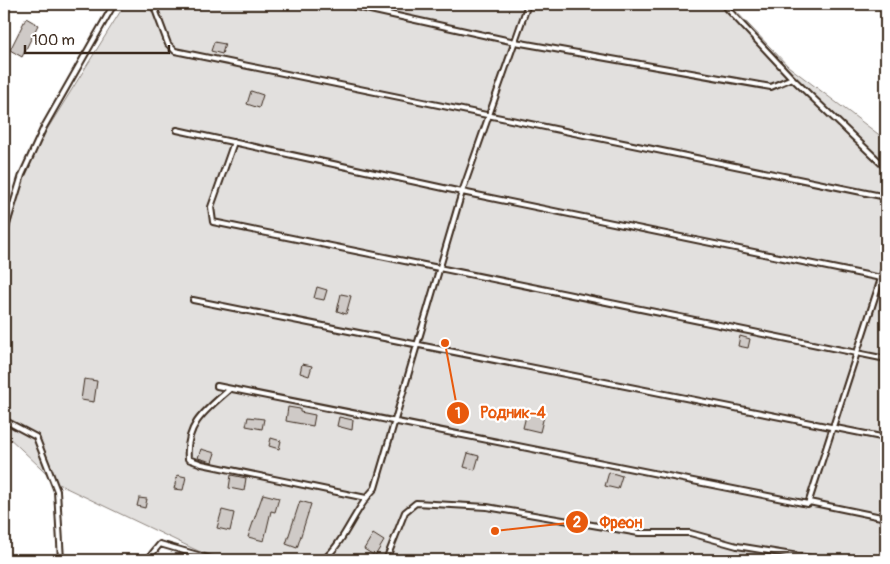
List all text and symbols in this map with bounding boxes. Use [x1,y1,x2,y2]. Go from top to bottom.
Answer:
scale bar [25,22,169,54]
text: 100 m [32,31,75,50]
callout: Родник-4 [445,397,556,428]
text: Родник-4 [480,403,547,423]
text: 1 [455,404,461,423]
callout: Фреон [565,507,653,538]
text: 2 [573,513,581,532]
text: Фреон [599,513,642,533]

